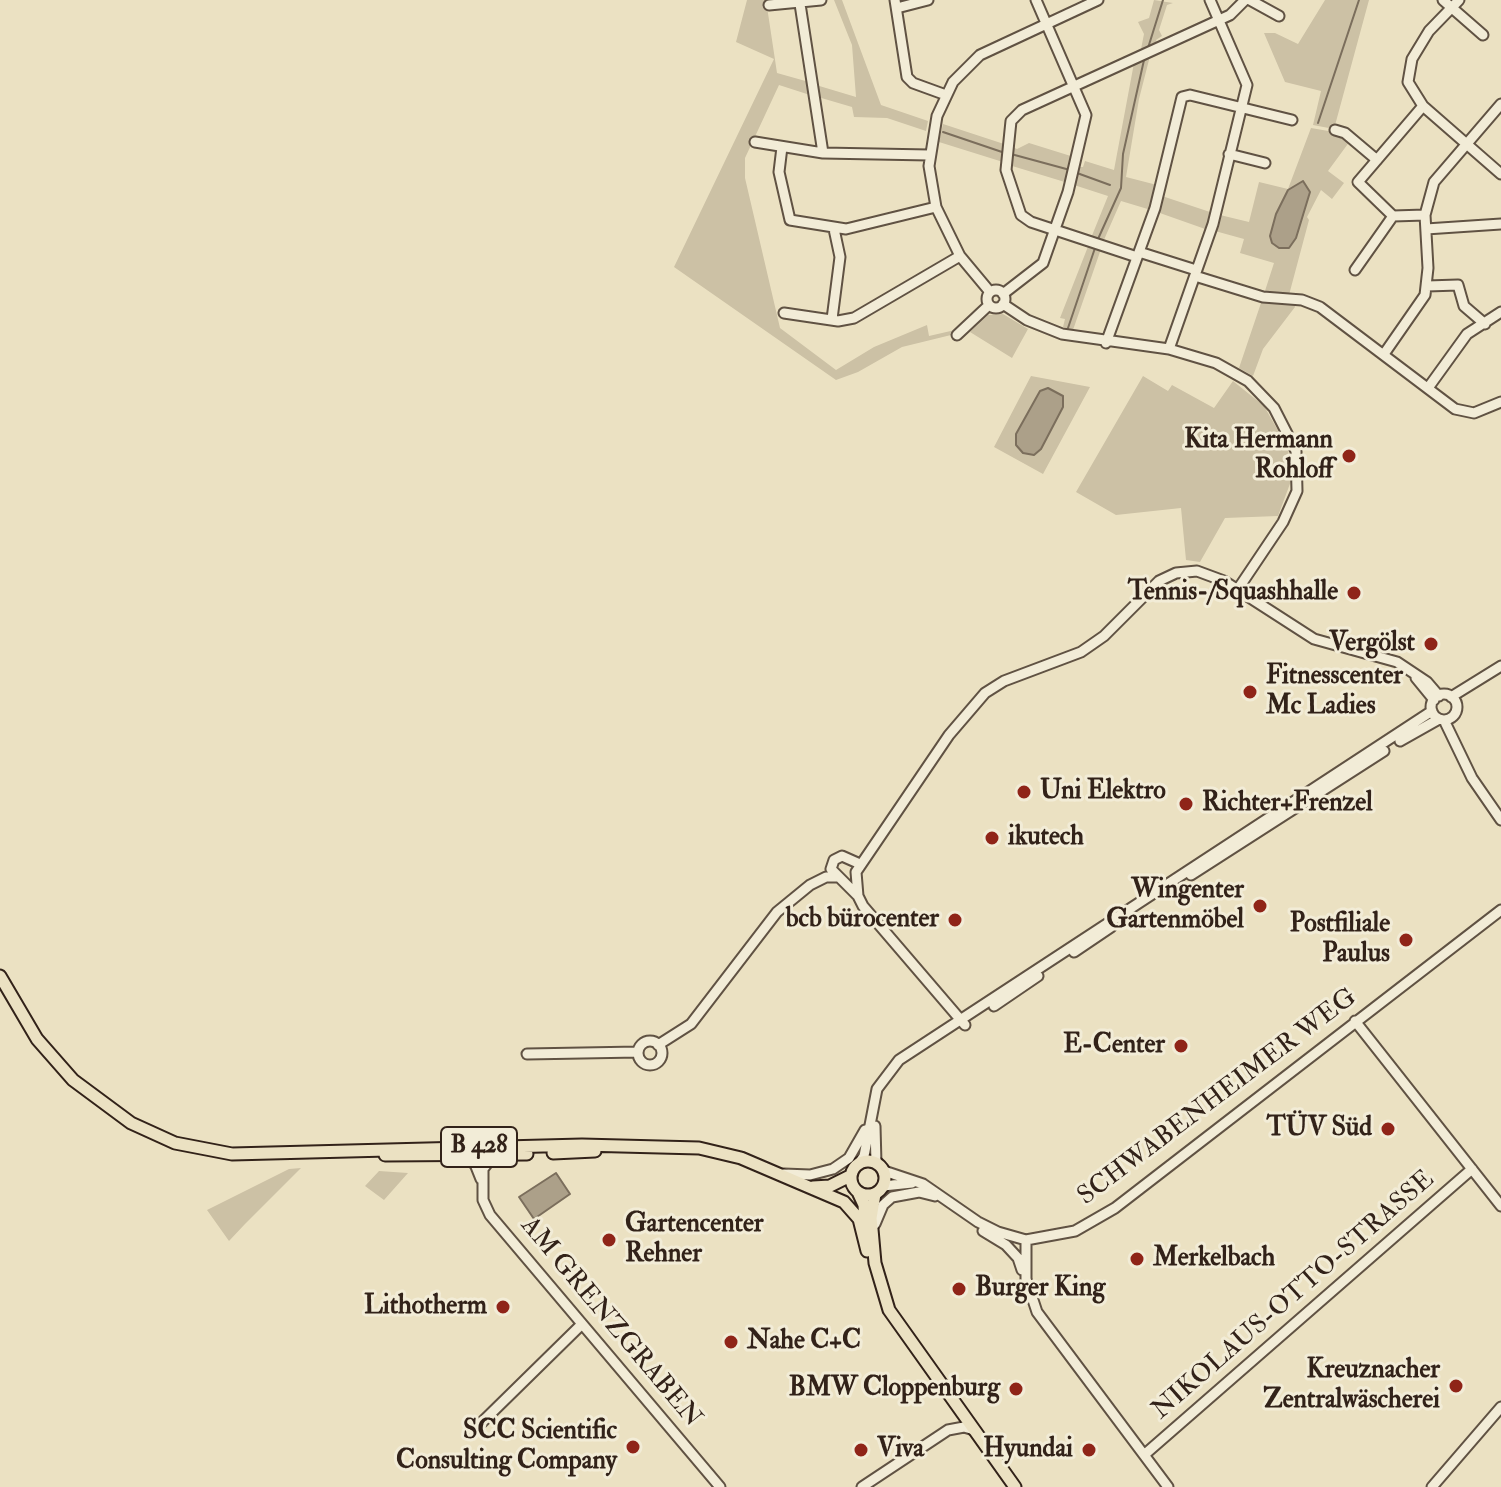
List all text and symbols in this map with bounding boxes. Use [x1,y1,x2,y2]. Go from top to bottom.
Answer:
place label: Kita Hermann Rohloff [1184,425,1333,486]
marker: Kita Hermann Rohloff [1340,447,1358,465]
place label: Tennis-/Squashhalle [1128,577,1338,609]
marker: Tennis-/Squashhalle [1345,584,1363,602]
place label: Vergölst [1329,628,1415,660]
marker: Vergölst [1422,635,1440,653]
place label: Fitnesscenter Mc Ladies [1266,661,1403,722]
marker: Fitnesscenter Mc Ladies [1241,683,1259,701]
place label: Uni Elektro [1040,776,1166,808]
marker: Uni Elektro [1015,783,1033,801]
place label: Richter+Frenzel [1202,788,1373,820]
marker: Richter+Frenzel [1177,795,1195,813]
place label: ikutech [1008,822,1084,854]
marker: ikutech [983,829,1001,847]
place label: Wingenter Gartenmöbel [1106,875,1244,936]
marker: Wingenter Gartenmöbel [1251,897,1269,915]
place label: bcb bürocenter [786,904,939,936]
place label: Postfiliale Paulus [1290,909,1390,970]
marker: bcb bürocenter [946,911,964,929]
marker: Postfiliale Paulus [1397,931,1415,949]
street label: SCHWABENHEIMER WEG [1073,983,1363,1213]
place label: E-Center [1063,1030,1165,1062]
marker: E-Center [1172,1037,1190,1055]
place label: TÜV Süd [1267,1113,1372,1145]
marker: TÜV Süd [1379,1120,1397,1138]
road number: B 428 [441,1127,517,1167]
street label: NIKOLAUS-OTTO-STRASSE [1147,1165,1441,1427]
place label: Gartencenter Rehner [625,1209,763,1270]
street label: AM GRENZGRABEN [513,1211,707,1435]
marker: Gartencenter Rehner [600,1231,618,1249]
place label: Merkelbach [1153,1243,1275,1275]
marker: Merkelbach [1128,1250,1146,1268]
place label: Burger King [975,1273,1105,1305]
marker: Burger King [950,1280,968,1298]
place label: Lithotherm [364,1291,487,1323]
marker: Lithotherm [494,1298,512,1316]
place label: Nahe C+C [747,1326,861,1358]
marker: Nahe C+C [722,1333,740,1351]
place label: Kreuznacher Zentralwäscherei [1263,1355,1440,1416]
place label: BMW Cloppenburg [789,1373,1000,1405]
marker: Kreuznacher Zentralwäscherei [1447,1377,1465,1395]
marker: BMW Cloppenburg [1007,1380,1025,1398]
place label: SCC Scientific Consulting Company [396,1416,617,1478]
place label: Viva [877,1434,924,1466]
place label: Hyundai [983,1434,1073,1466]
marker: SCC Scientific Consulting Company [624,1438,642,1456]
marker: Viva [852,1441,870,1459]
marker: Hyundai [1080,1441,1098,1459]

